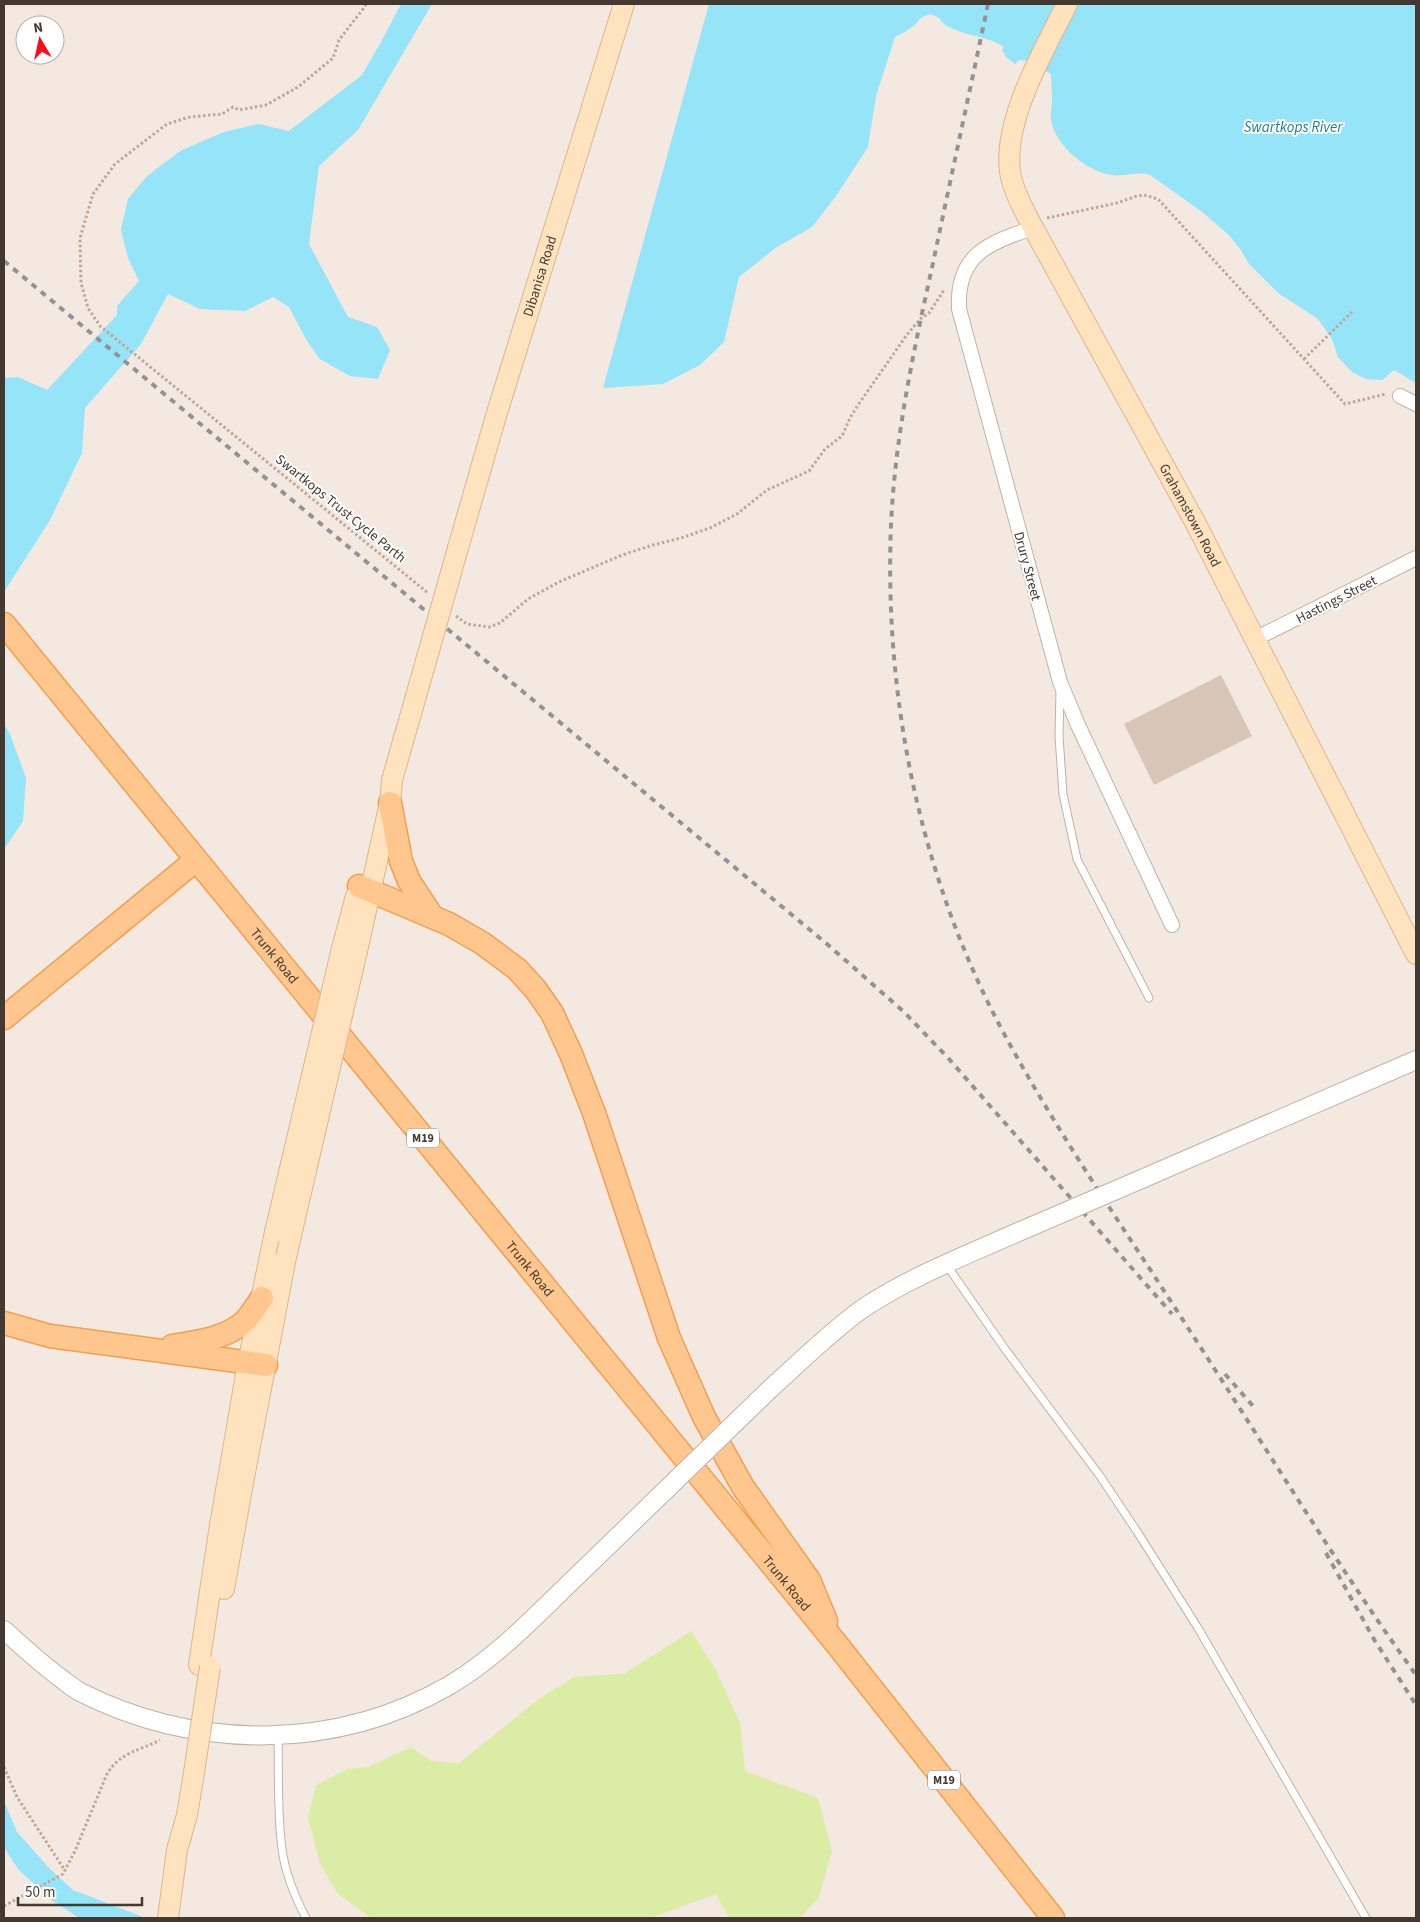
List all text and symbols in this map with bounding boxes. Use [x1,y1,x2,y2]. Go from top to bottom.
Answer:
north arrow [15,15,65,65]
text: N [32,18,44,39]
water label: Swartkops River [1244,117,1343,138]
street label: Dibanisa Road [519,233,562,319]
street label: Swartkops Trust Cycle Parth [271,450,410,568]
street label: Grahamstown Road [1154,460,1225,571]
street label: Drury Street [1008,530,1046,603]
street label: Hastings Street [1293,571,1381,629]
street label: Trunk Road [245,924,303,988]
road number: M19 [407,1128,439,1148]
street label: Trunk Road [500,1237,558,1301]
street label: Trunk Road [757,1551,815,1616]
road number: M19 [928,1770,960,1790]
scale bar [18,1874,141,1906]
text: 50 m [25,1882,55,1903]

